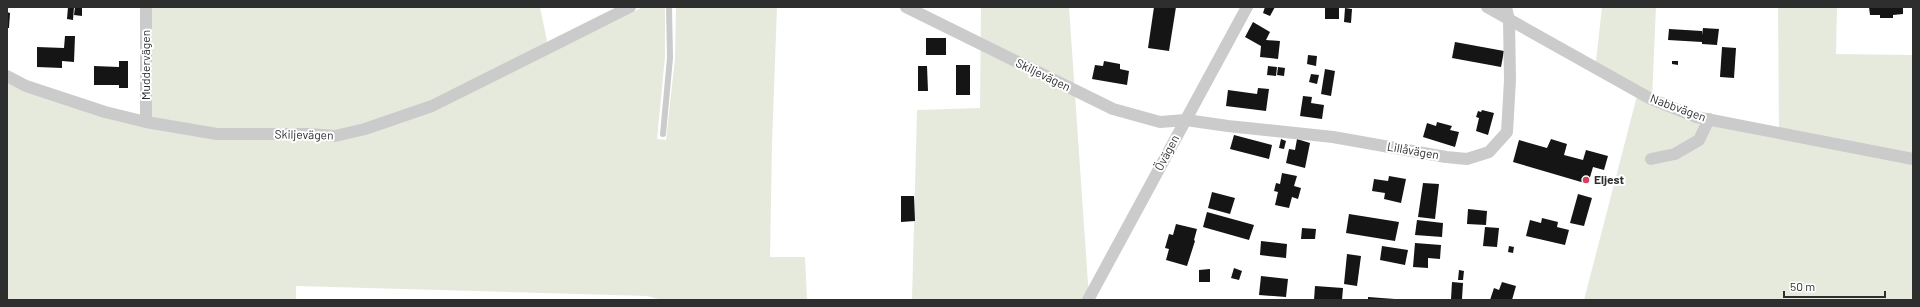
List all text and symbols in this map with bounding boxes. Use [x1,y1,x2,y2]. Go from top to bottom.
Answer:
street label: Muddervägen [138,30,152,100]
street label: Skiljevägen [1014,55,1073,93]
street label: Nabbvägen [1649,91,1708,124]
street label: Skiljevägen [274,126,334,142]
street label: Övägen [1151,132,1181,173]
street label: Lillåvägen [1386,139,1440,161]
place label: Eljest [1594,172,1624,186]
marker: Eljest [1581,175,1591,185]
scale bar [1784,273,1885,299]
text: 50 m [1790,279,1815,293]

